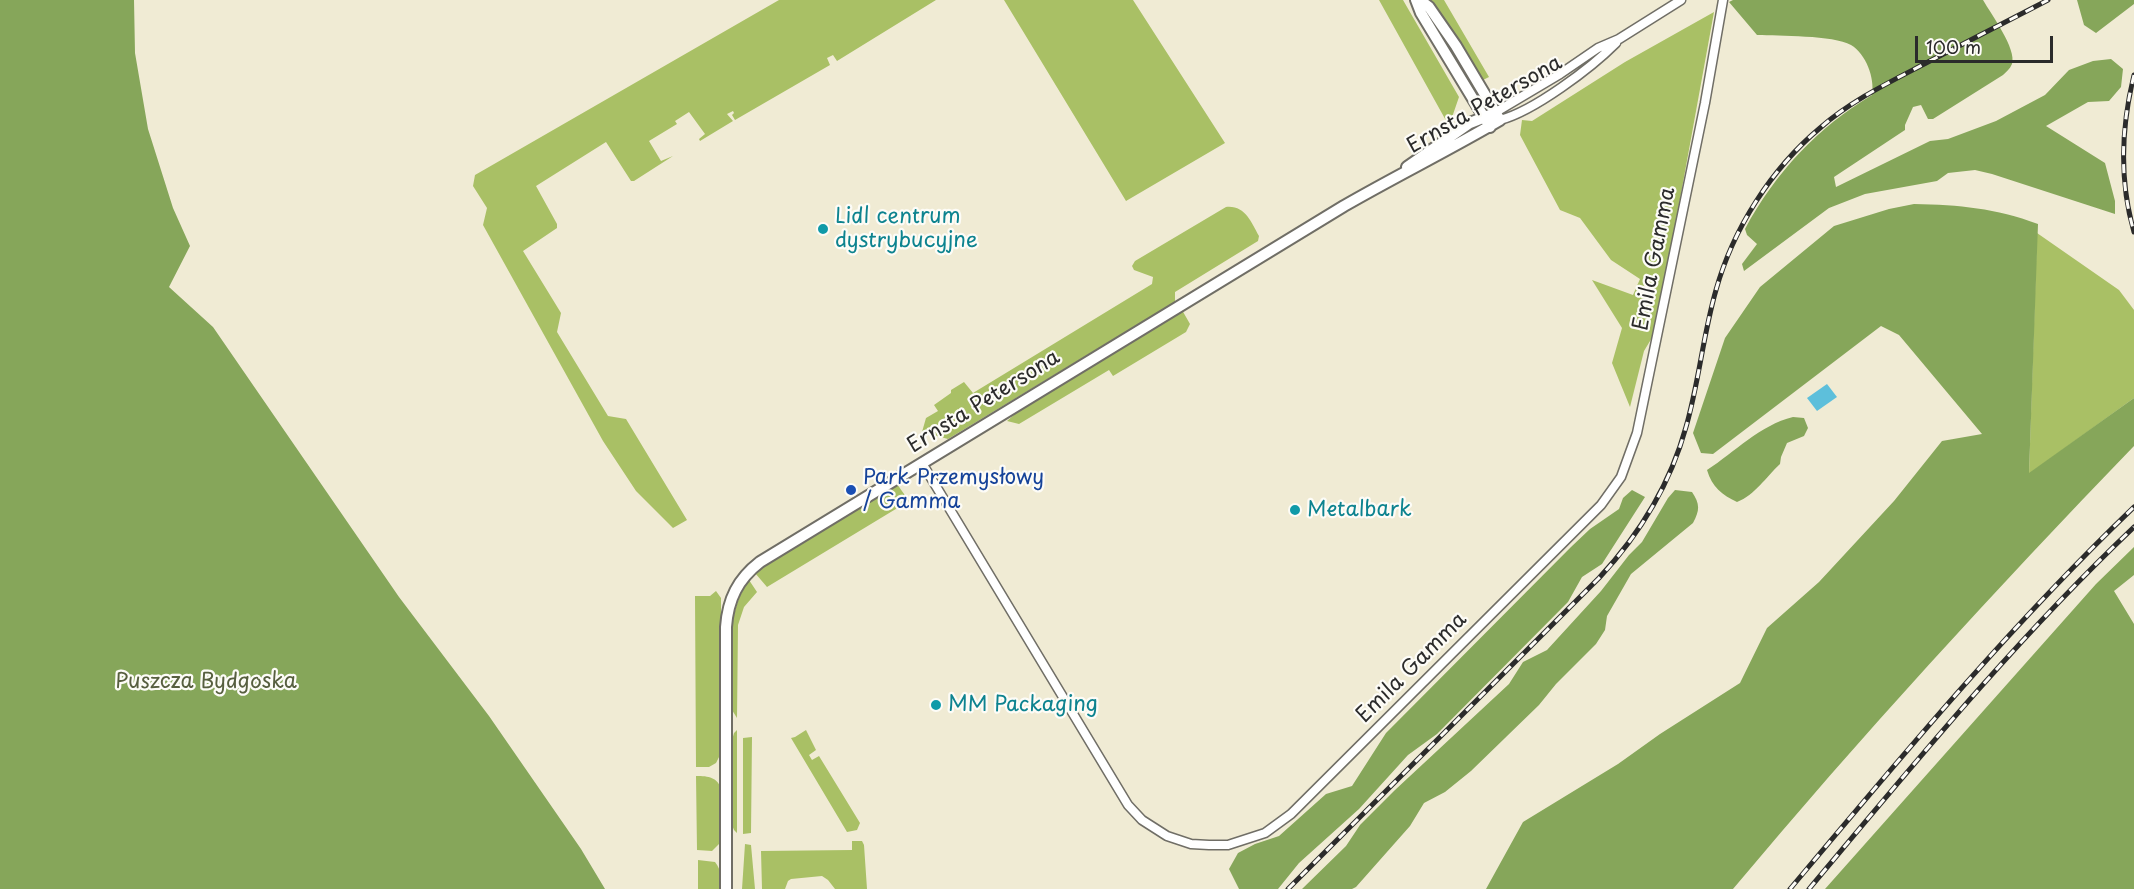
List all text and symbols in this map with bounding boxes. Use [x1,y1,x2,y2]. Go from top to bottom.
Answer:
scale bar [1918,24,2056,62]
text: 100 m [1926,33,1981,60]
street label: Ernsta Petersona [1403,50,1567,160]
street label: Emila Gamma [1629,185,1681,333]
place label: Lidl centrum dystrybucyjne [835,204,978,254]
marker: Lidl centrum dystrybucyjne [816,222,830,236]
street label: Ernsta Petersona [903,345,1065,459]
place label: Park Przemysłowy / Gamma [863,465,1044,515]
marker: Park Przemysłowy / Gamma [844,483,858,497]
place label: Metalbark [1307,497,1412,523]
marker: Metalbark [1288,503,1302,517]
street label: Emila Gamma [1352,608,1472,728]
park label: Puszcza Bydgoska [115,669,297,695]
place label: MM Packaging [948,692,1098,718]
marker: MM Packaging [929,698,943,712]

